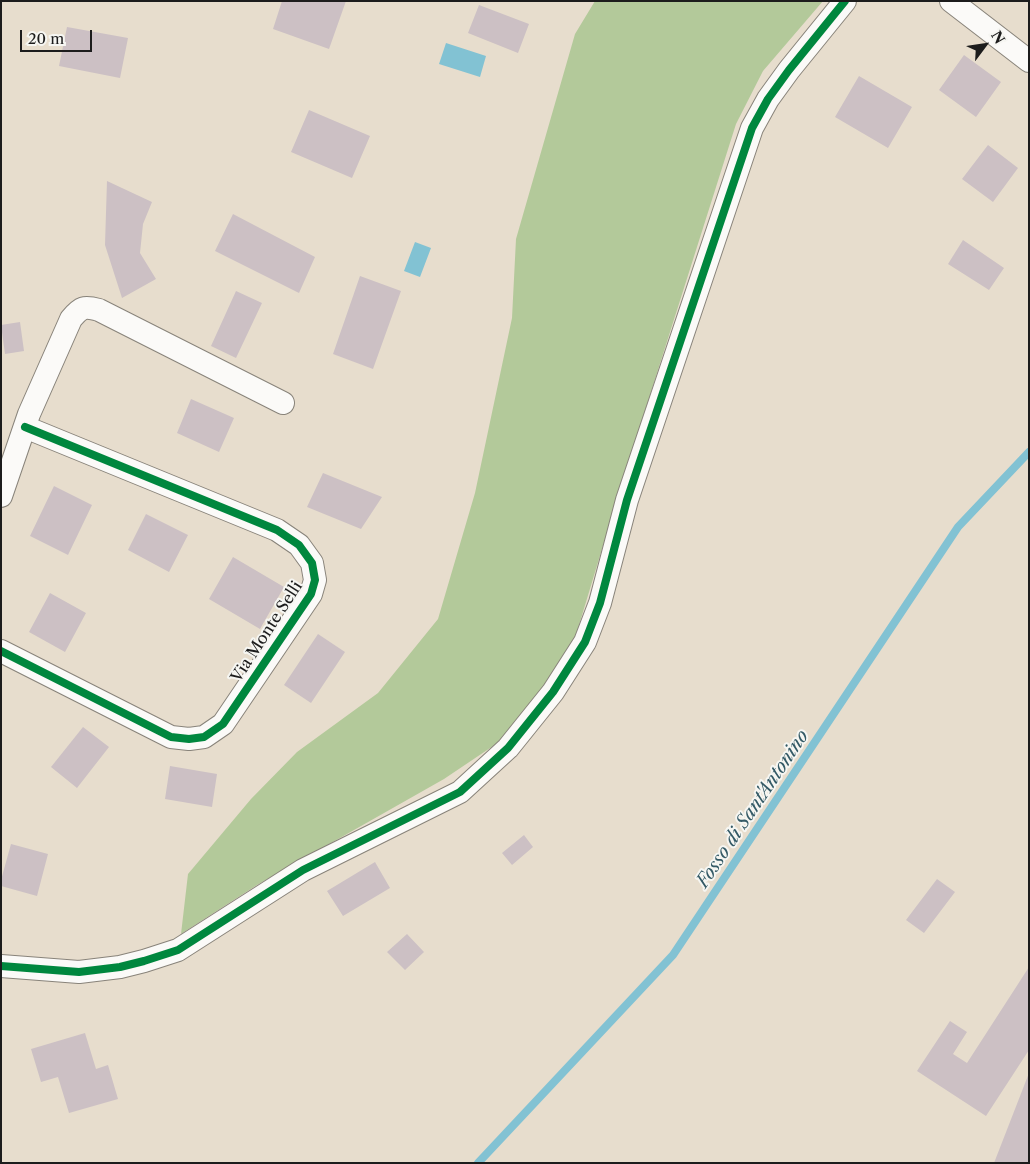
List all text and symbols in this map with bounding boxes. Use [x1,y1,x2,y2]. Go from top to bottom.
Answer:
scale bar [22,20,95,52]
north arrow [960,20,1010,70]
text: N [987,27,1009,47]
text: 20 m [28,29,64,48]
street label: Via Monte Selli [227,578,307,686]
water label: Fosso di Sant'Antonino [692,726,814,892]

